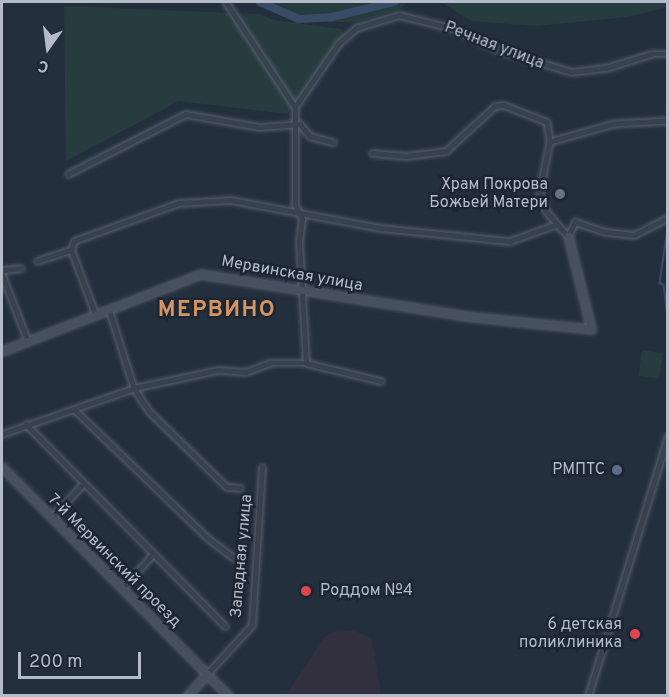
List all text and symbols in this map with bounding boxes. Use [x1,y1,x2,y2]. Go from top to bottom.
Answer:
north arrow [18,18,78,78]
street label: Речная улица [442,18,546,74]
text: С [36,55,51,76]
place label: Храм Покрова Божьей Матери [429,175,548,213]
marker: Храм Покрова Божьей Матери [553,187,567,201]
street label: Мервинская улица [220,252,364,296]
district label: МЕРВИНО [158,298,276,324]
place label: РМПТС [552,460,605,480]
marker: РМПТС [610,463,624,477]
street label: 7-й Мервинский проезд [43,490,185,632]
street label: Западная улица [227,493,257,619]
place label: Роддом №4 [320,581,413,601]
marker: Роддом №4 [297,582,315,600]
place label: 6 детская поликлиника [519,615,622,653]
marker: 6 детская поликлиника [626,625,644,643]
scale bar [21,640,144,678]
text: 200 m [29,651,82,674]

